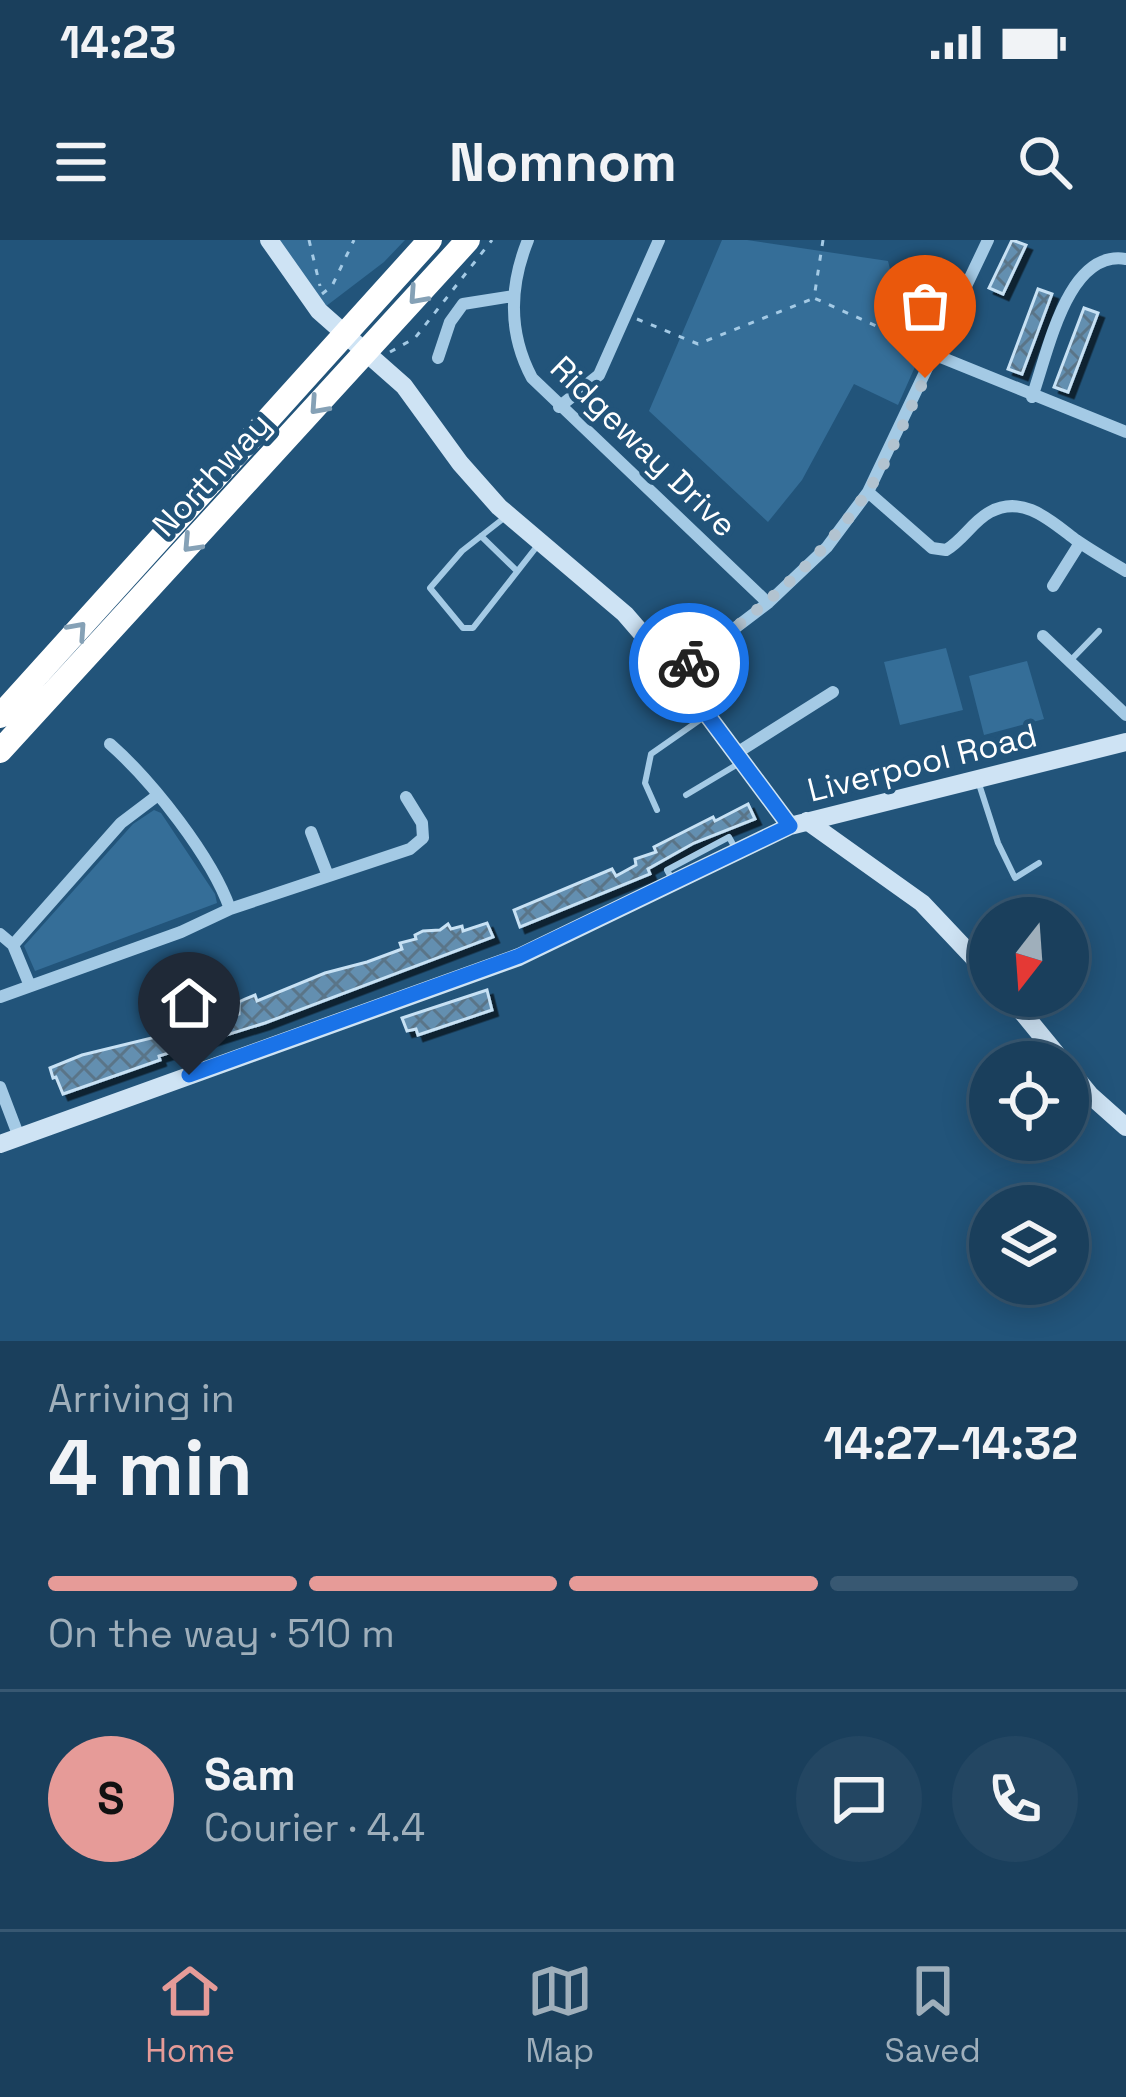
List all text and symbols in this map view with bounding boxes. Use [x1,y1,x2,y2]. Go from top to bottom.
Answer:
text: 14:23 [60,14,176,71]
text: Nomnom [449,128,677,197]
icon: menu [48,129,114,195]
icon: search [1012,129,1078,195]
pin [874,255,976,378]
icon: bag [892,273,958,339]
one-way arrow [409,283,431,304]
street label: Ridgeway Drive [541,347,745,546]
one-way arrow [311,392,332,413]
street label: Northway [144,404,280,546]
one-way arrow [184,530,206,551]
courier [629,603,749,723]
one-way arrow [64,622,86,643]
icon: bike [656,630,722,696]
street label: Liverpool Road [803,714,1041,812]
north arrow [969,897,1089,1017]
map controls [969,897,1089,1305]
pin [138,952,240,1075]
icon: home [156,970,222,1036]
button: locate [969,1041,1089,1161]
button: layers [969,1185,1089,1305]
text: Arriving in [48,1374,235,1423]
text: 14:27–14:32 [824,1415,1078,1472]
text: 4 min [48,1418,253,1518]
text: On the way · 510 m [48,1609,395,1658]
button: chat [796,1736,922,1862]
button: phone [952,1736,1078,1862]
text: Sam [204,1746,296,1803]
text: S [97,1770,125,1827]
text: Courier · 4.4 [204,1803,425,1852]
tab: Home [145,1958,235,2072]
tab: Map [525,1958,594,2072]
tab: Saved [885,1958,981,2072]

